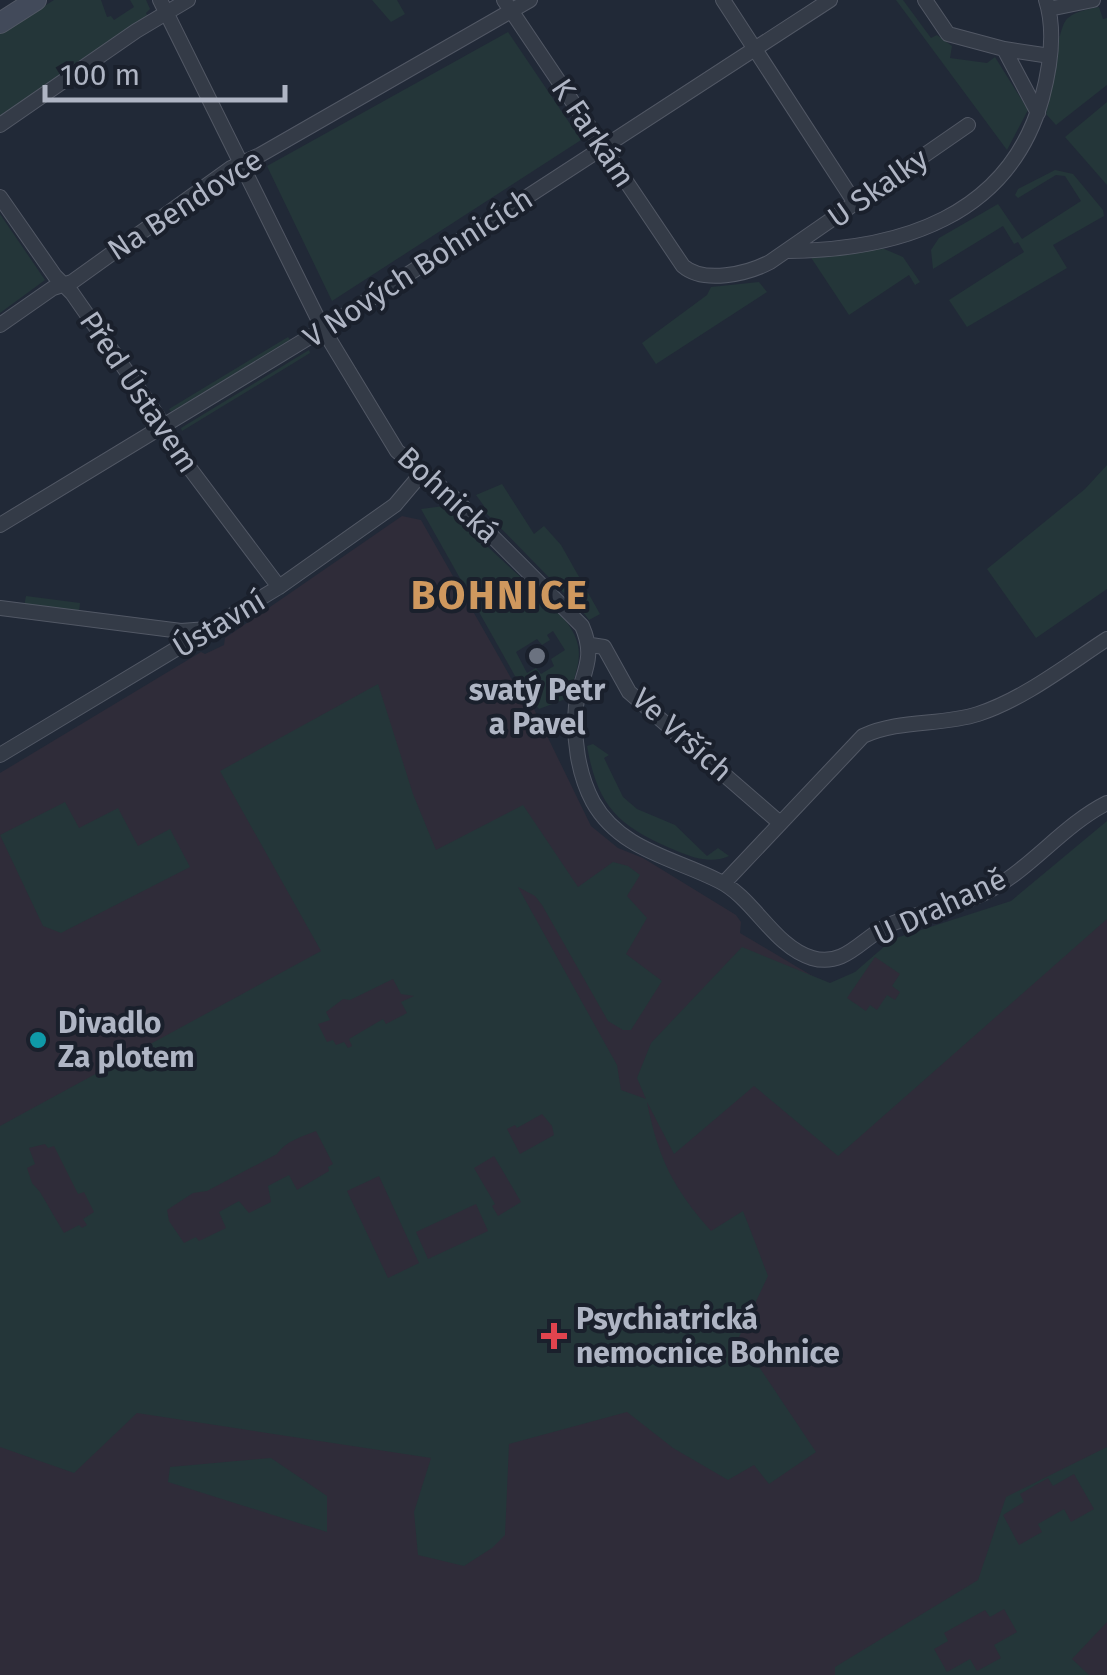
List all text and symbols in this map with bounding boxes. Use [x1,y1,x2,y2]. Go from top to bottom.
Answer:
scale bar [45,40,285,102]
text: 100 m [60,57,140,93]
street label: K Farkám [544,72,642,194]
street label: U Skalky [821,140,935,235]
street label: Na Bendovce [101,142,269,268]
street label: V Nových Bohnicích [297,180,539,356]
street label: Před Ústavem [72,305,206,479]
street label: Bohnická [390,439,506,551]
district label: BOHNICE [411,572,589,620]
street label: Ústavní [166,583,272,665]
marker: svatý Petr a Pavel [526,645,548,667]
place label: svatý Petr a Pavel [469,672,606,742]
street label: Ve Vrších [625,681,739,789]
street label: U Drahaně [868,861,1012,953]
place label: Divadlo Za plotem [58,1005,195,1075]
marker: Divadlo Za plotem [27,1029,49,1051]
place label: Psychiatrická nemocnice Bohnice [576,1301,840,1371]
marker: Psychiatrická nemocnice Bohnice [541,1323,567,1349]

